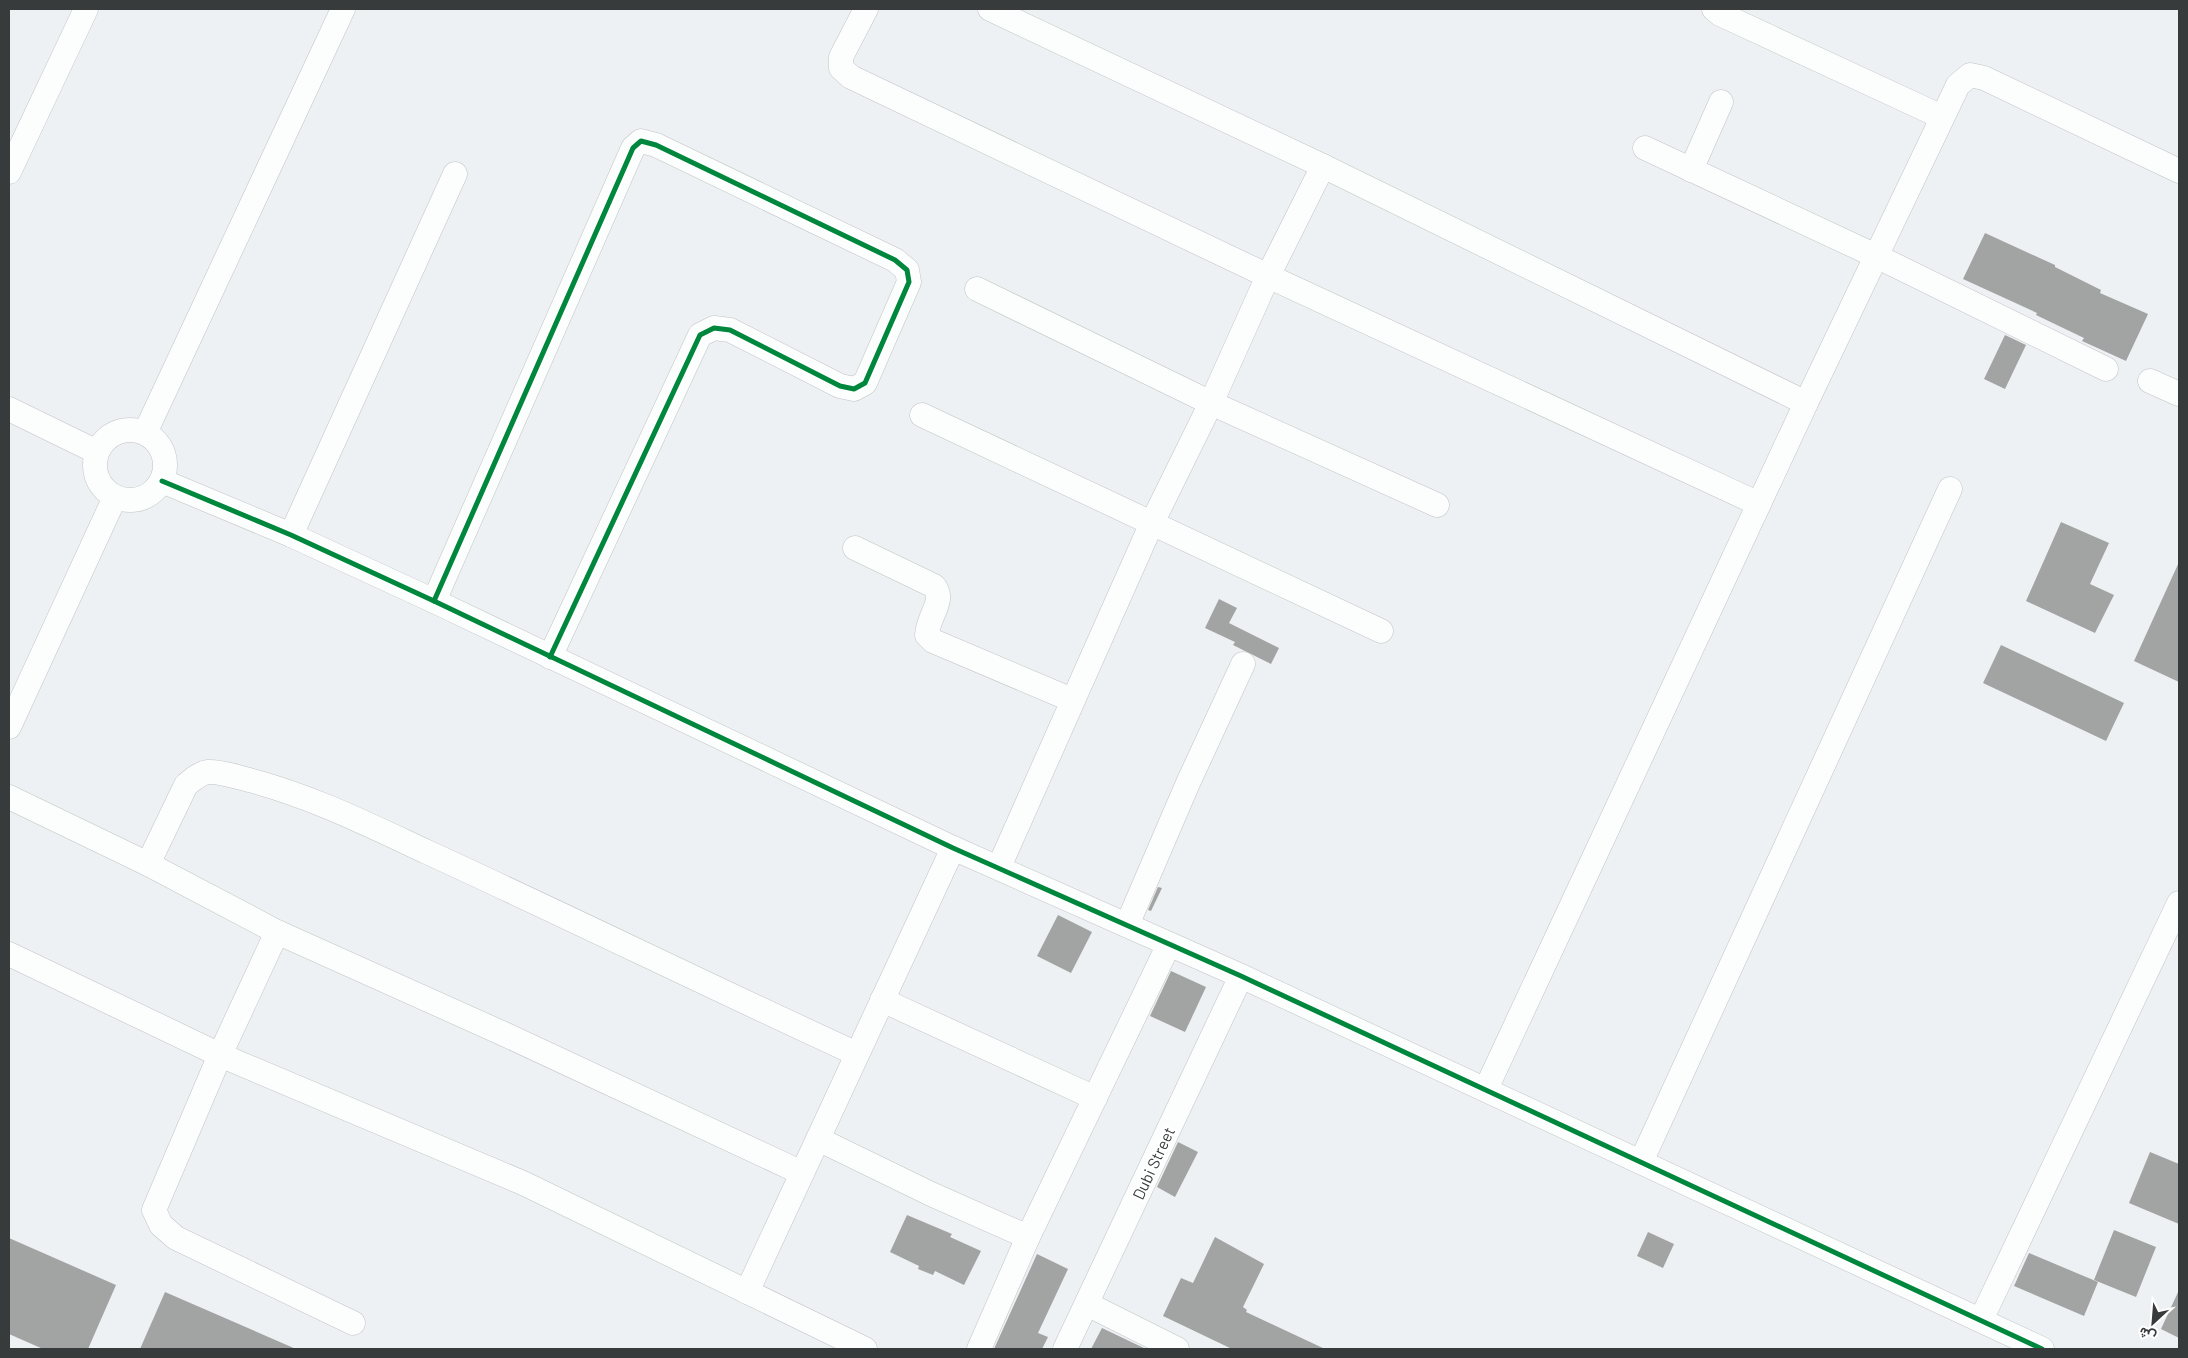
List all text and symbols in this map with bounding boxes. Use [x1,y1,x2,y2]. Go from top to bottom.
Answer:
street label: Dubi Street [1128,1124,1178,1202]
north arrow [2128,1298,2178,1348]
text: ش [2136,1323,2159,1346]

